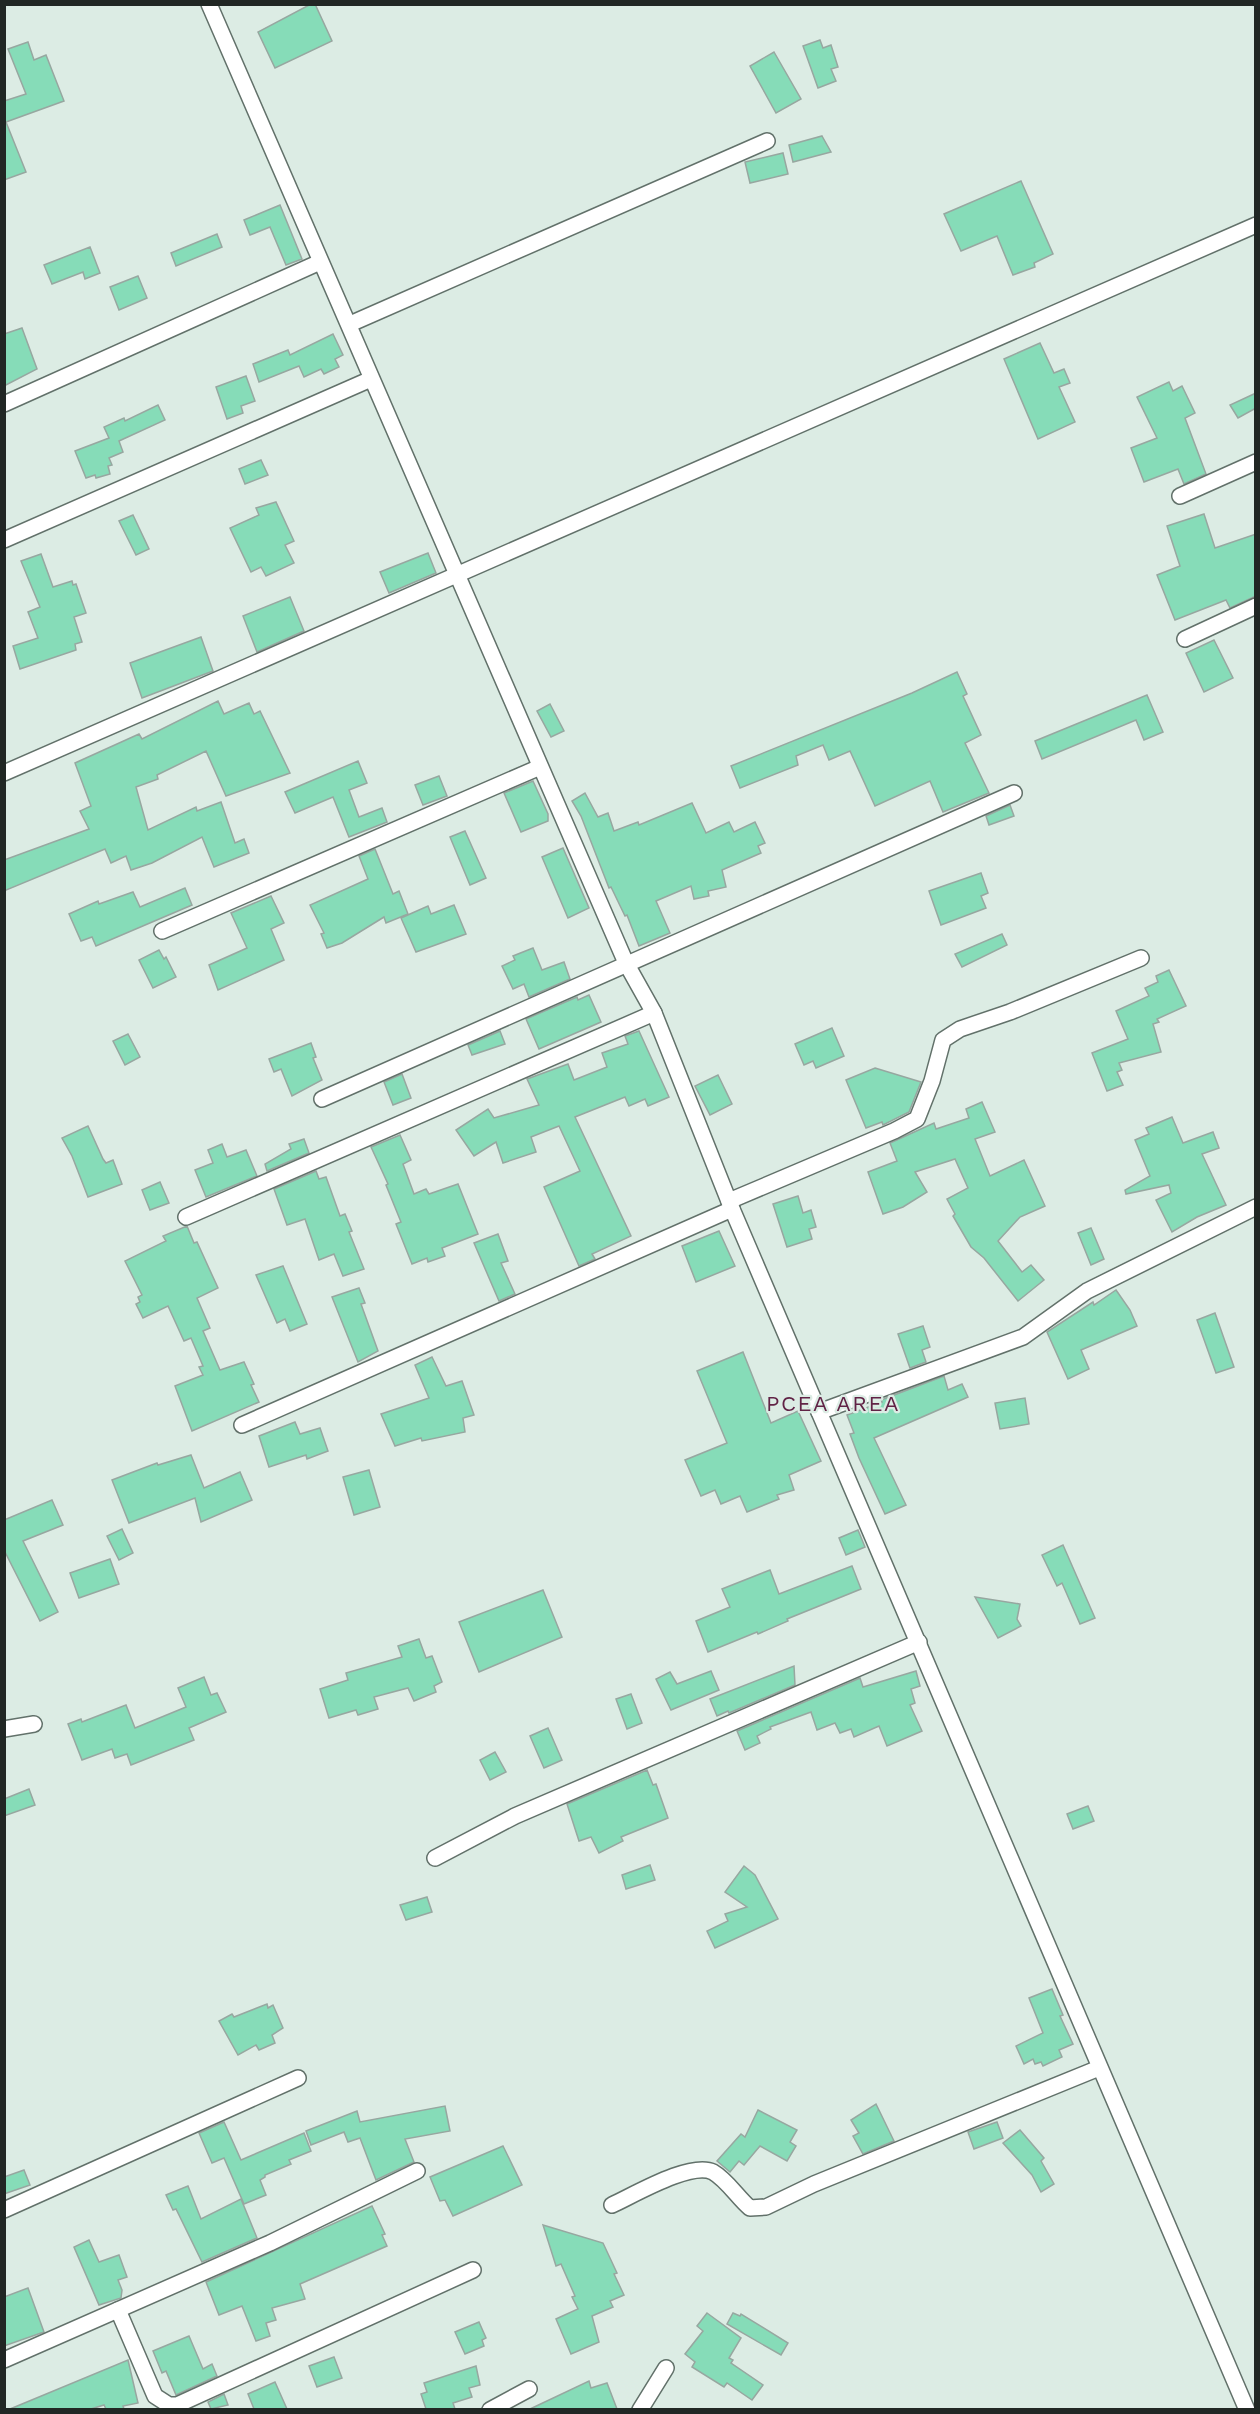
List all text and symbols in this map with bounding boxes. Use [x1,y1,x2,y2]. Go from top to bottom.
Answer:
district label: PCEA AREA [766,1391,900,1416]

